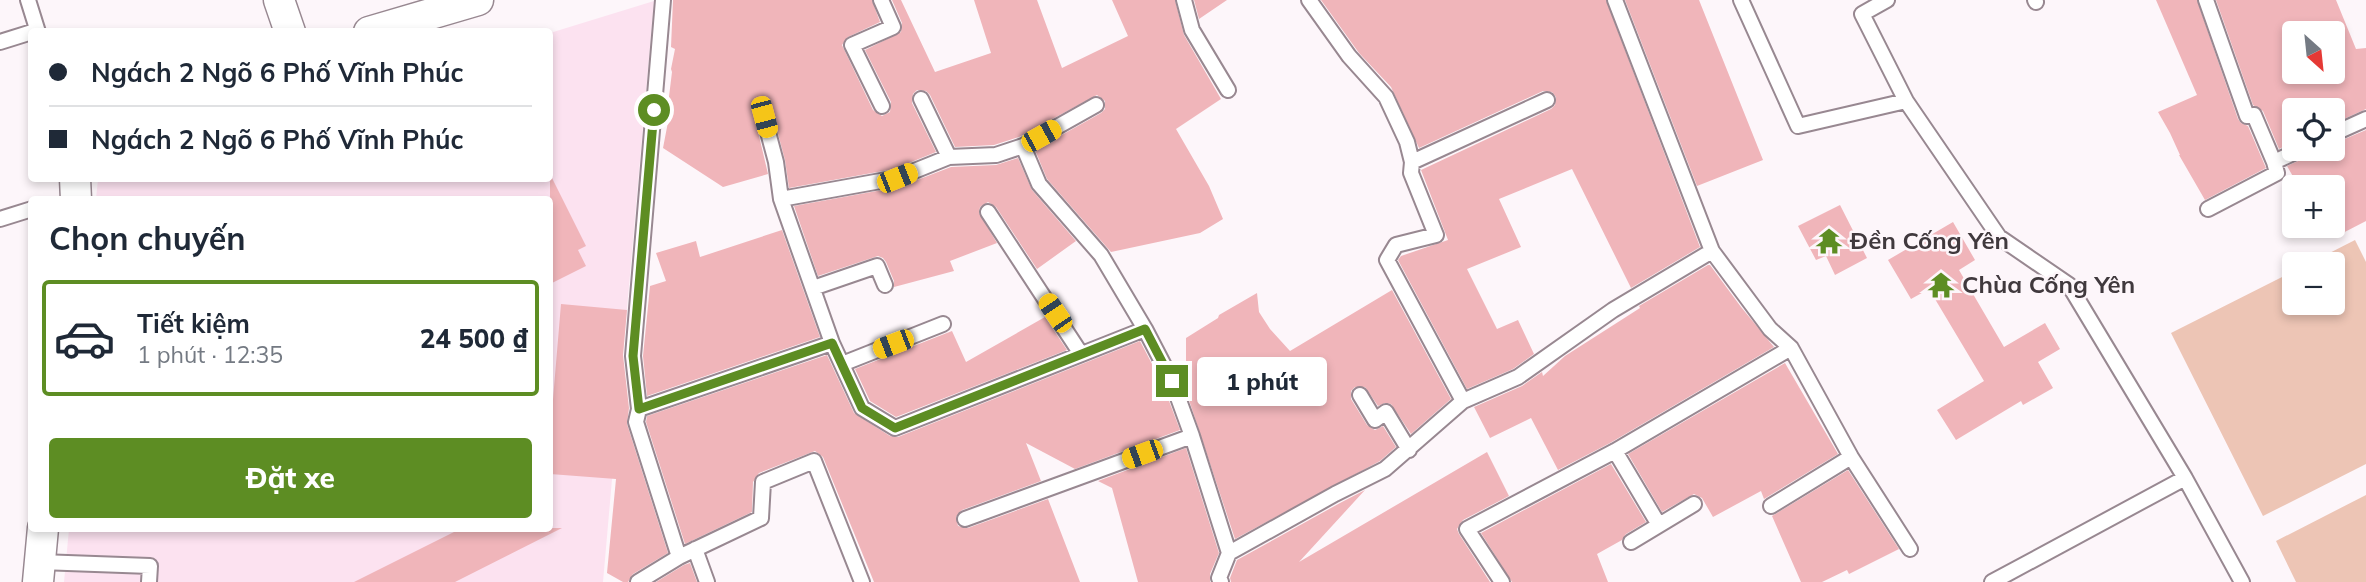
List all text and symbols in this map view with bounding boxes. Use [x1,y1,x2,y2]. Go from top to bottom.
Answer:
north arrow [2282,21,2345,84]
map controls [2282,21,2345,315]
text: Ngách 2 Ngõ 6 Phố Vĩnh Phúc [91,56,464,89]
route start [638,94,670,126]
car [749,94,780,140]
button: locate [2282,98,2345,161]
car [1018,117,1065,155]
text: Ngách 2 Ngõ 6 Phố Vĩnh Phúc [91,123,464,156]
car [874,160,921,196]
button: + [2282,175,2345,238]
text: Chọn chuyến [49,218,246,258]
place label: Đền Cống Yên [1849,225,2009,255]
temple icon: Đền Cống Yên [1814,226,1844,256]
button: − [2282,252,2345,315]
place label: Chùa Cống Yên [1962,269,2135,299]
temple icon: Chùa Cống Yên [1926,270,1956,300]
car [1035,290,1076,336]
icon: car [53,307,116,370]
text: Tiết kiệm [137,307,250,340]
text: 24 500 ₫ [420,322,528,355]
car [870,327,917,361]
text: 1 phút · 12:35 [137,340,283,369]
callout: 1 phút [1196,356,1326,406]
route end [1156,365,1188,397]
text: 1 phút [1226,367,1298,396]
car [1119,437,1166,471]
button: Đặt xe [49,438,532,518]

